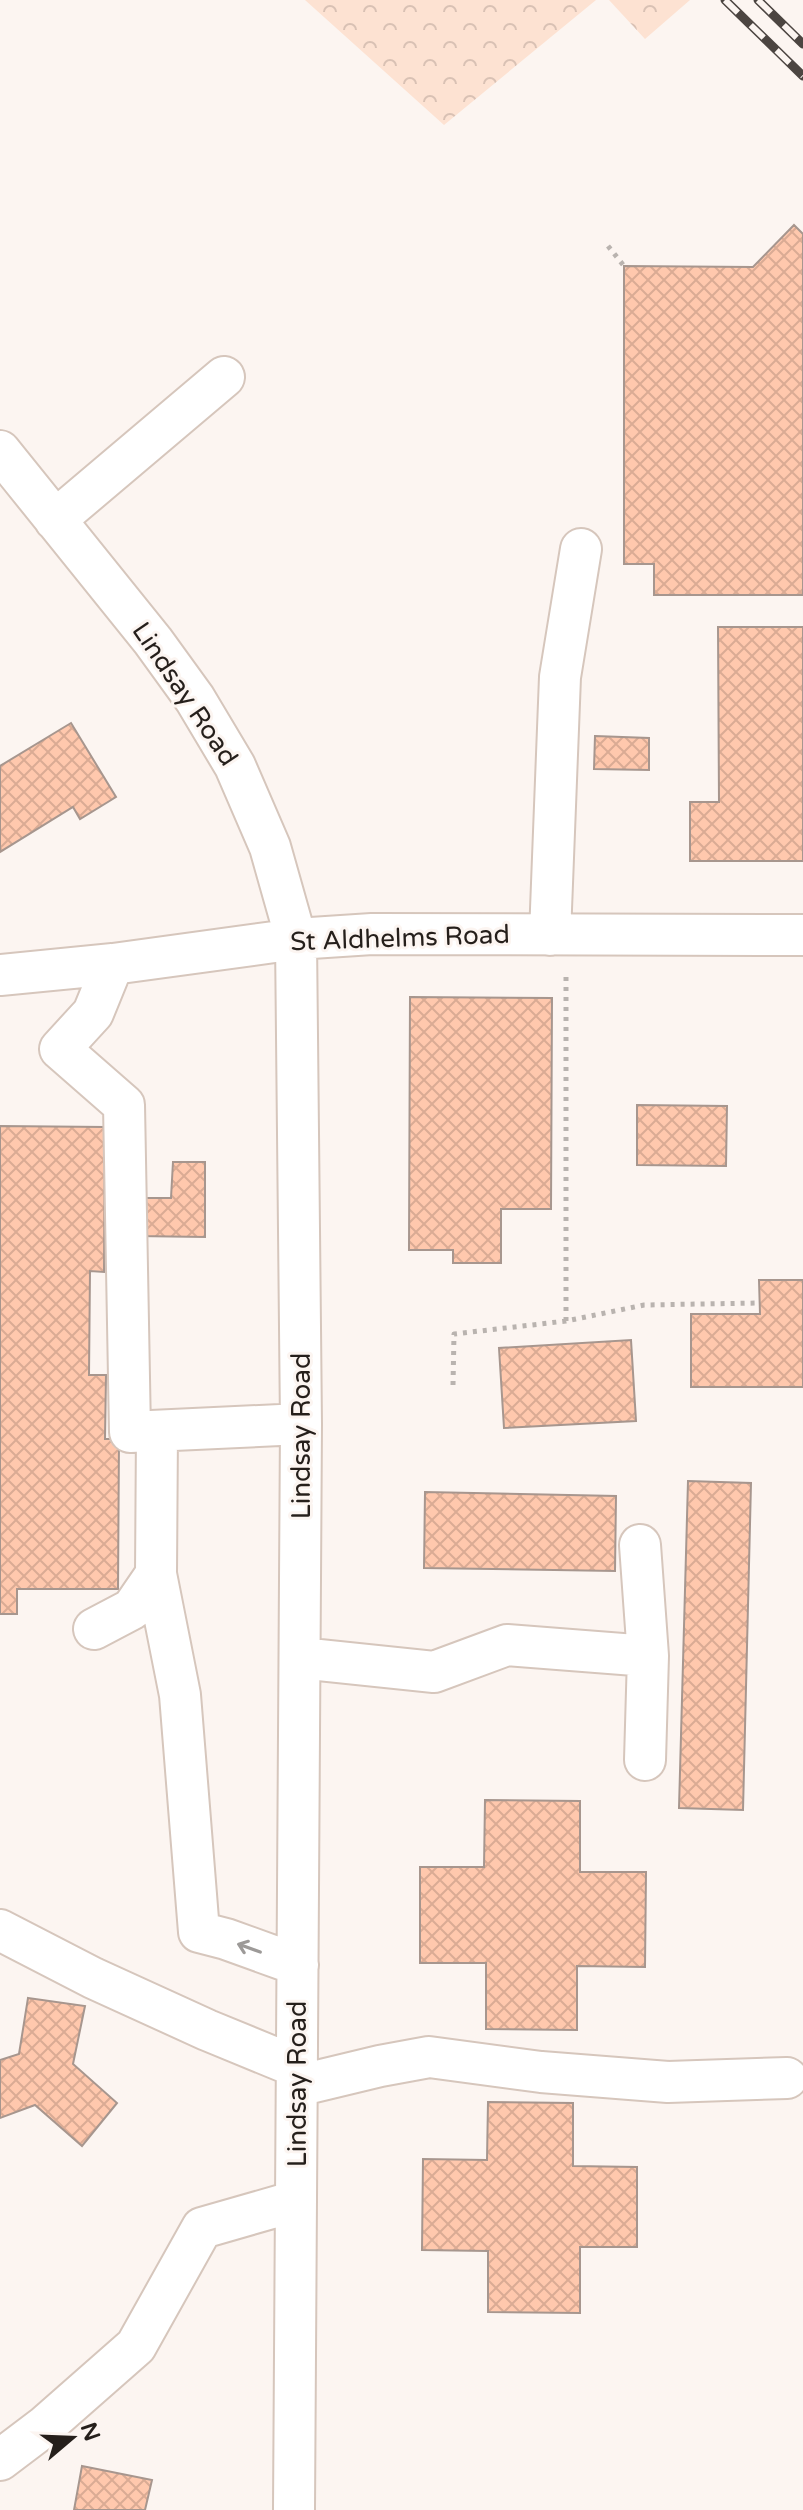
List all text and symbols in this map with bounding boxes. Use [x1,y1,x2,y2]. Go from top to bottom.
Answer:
street label: Lindsay Road [126,616,244,772]
street label: St Aldhelms Road [290,919,510,957]
street label: Lindsay Road [286,1353,317,1519]
one-way arrow [237,1939,262,1954]
street label: Lindsay Road [282,2001,313,2167]
north arrow [32,2398,112,2478]
text: N [75,2419,105,2444]

